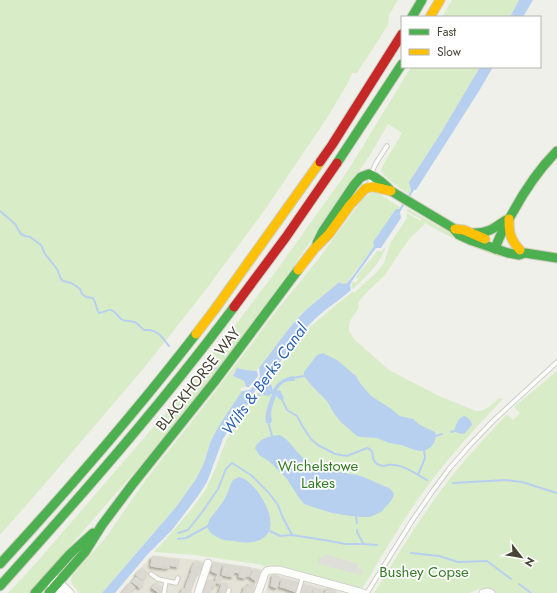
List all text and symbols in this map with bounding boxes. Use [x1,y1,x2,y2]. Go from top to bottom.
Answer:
legend [401,16,541,68]
text: Fast [437,23,456,41]
text: Slow [437,43,462,61]
water label: Wilts & Berks Canal [216,318,314,440]
street label: BLACKHORSE WAY [150,322,246,436]
park label: Wichelstowe Lakes [278,455,358,494]
north arrow [501,537,541,577]
text: N [520,554,539,570]
park label: Bushey Copse [379,561,469,583]

